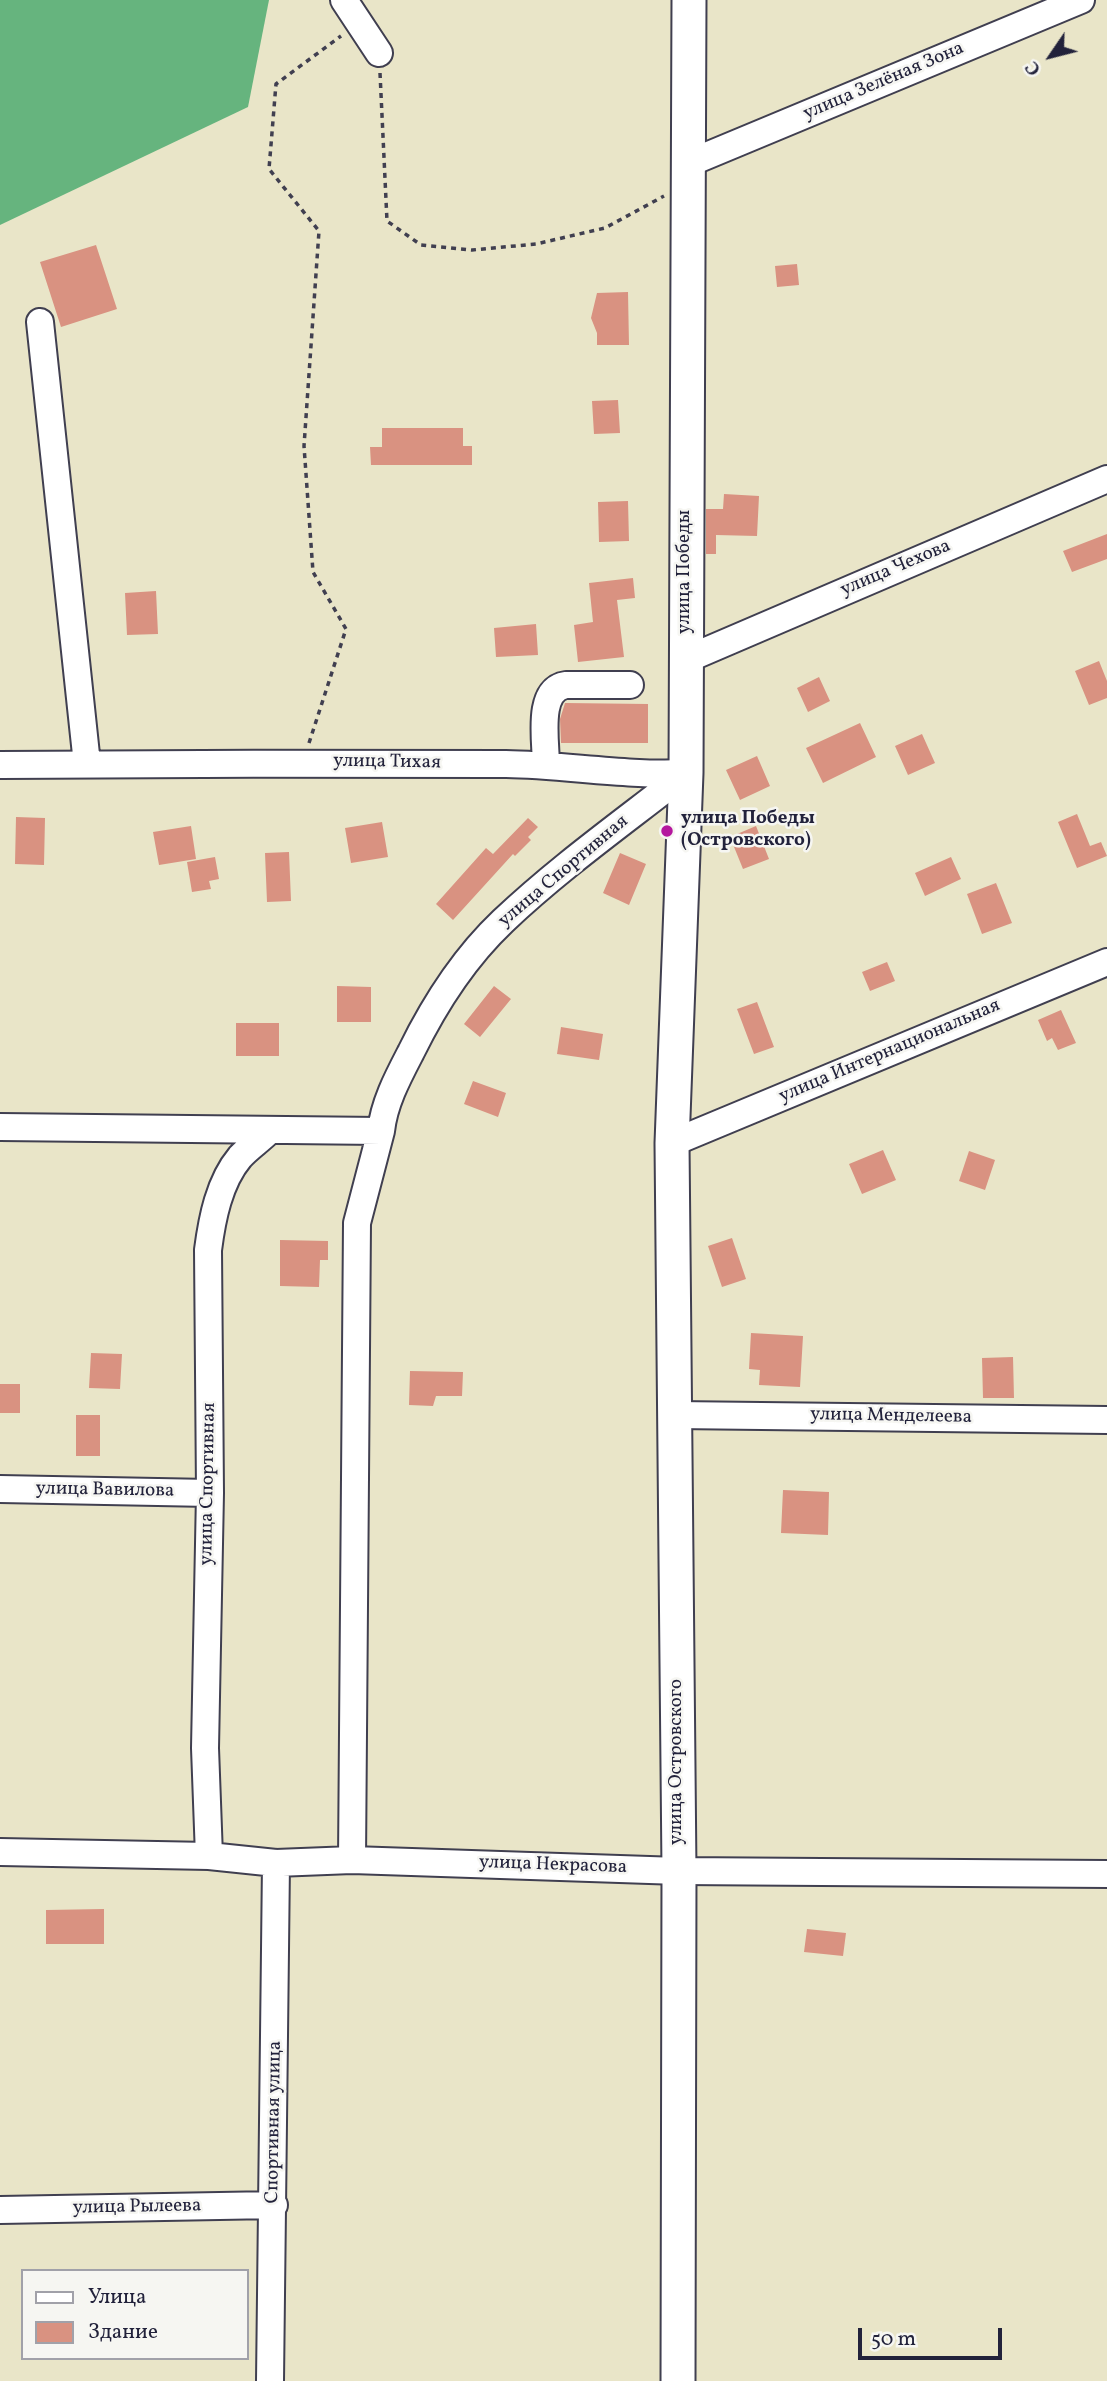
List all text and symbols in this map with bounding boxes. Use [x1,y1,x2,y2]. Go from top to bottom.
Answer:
north arrow [1016,21,1086,91]
street label: улица Зелёная Зона [800,38,968,126]
text: С [1020,56,1048,81]
street label: улица Победы [675,510,697,634]
street label: улица Чехова [837,536,955,602]
street label: улица Тихая [333,751,441,775]
place label: улица Победы (Островского) [681,809,815,853]
street label: улица Спортивная [494,811,634,933]
marker: улица Победы (Островского) [659,823,675,839]
street label: улица Интернациональная [776,995,1004,1109]
street label: улица Спортивная [196,1402,222,1566]
street label: улица Менделеева [810,1404,972,1430]
street label: улица Вавилова [35,1478,175,1504]
street label: улица Островского [667,1679,689,1845]
street label: улица Некрасова [479,1852,627,1880]
street label: Спортивная улица [262,2040,288,2204]
street label: улица Рылеева [72,2195,202,2221]
legend [21,2269,248,2360]
text: Улица [88,2283,146,2312]
scale bar [862,2314,1006,2358]
text: Здание [88,2318,158,2347]
text: 50 m [871,2325,916,2354]

